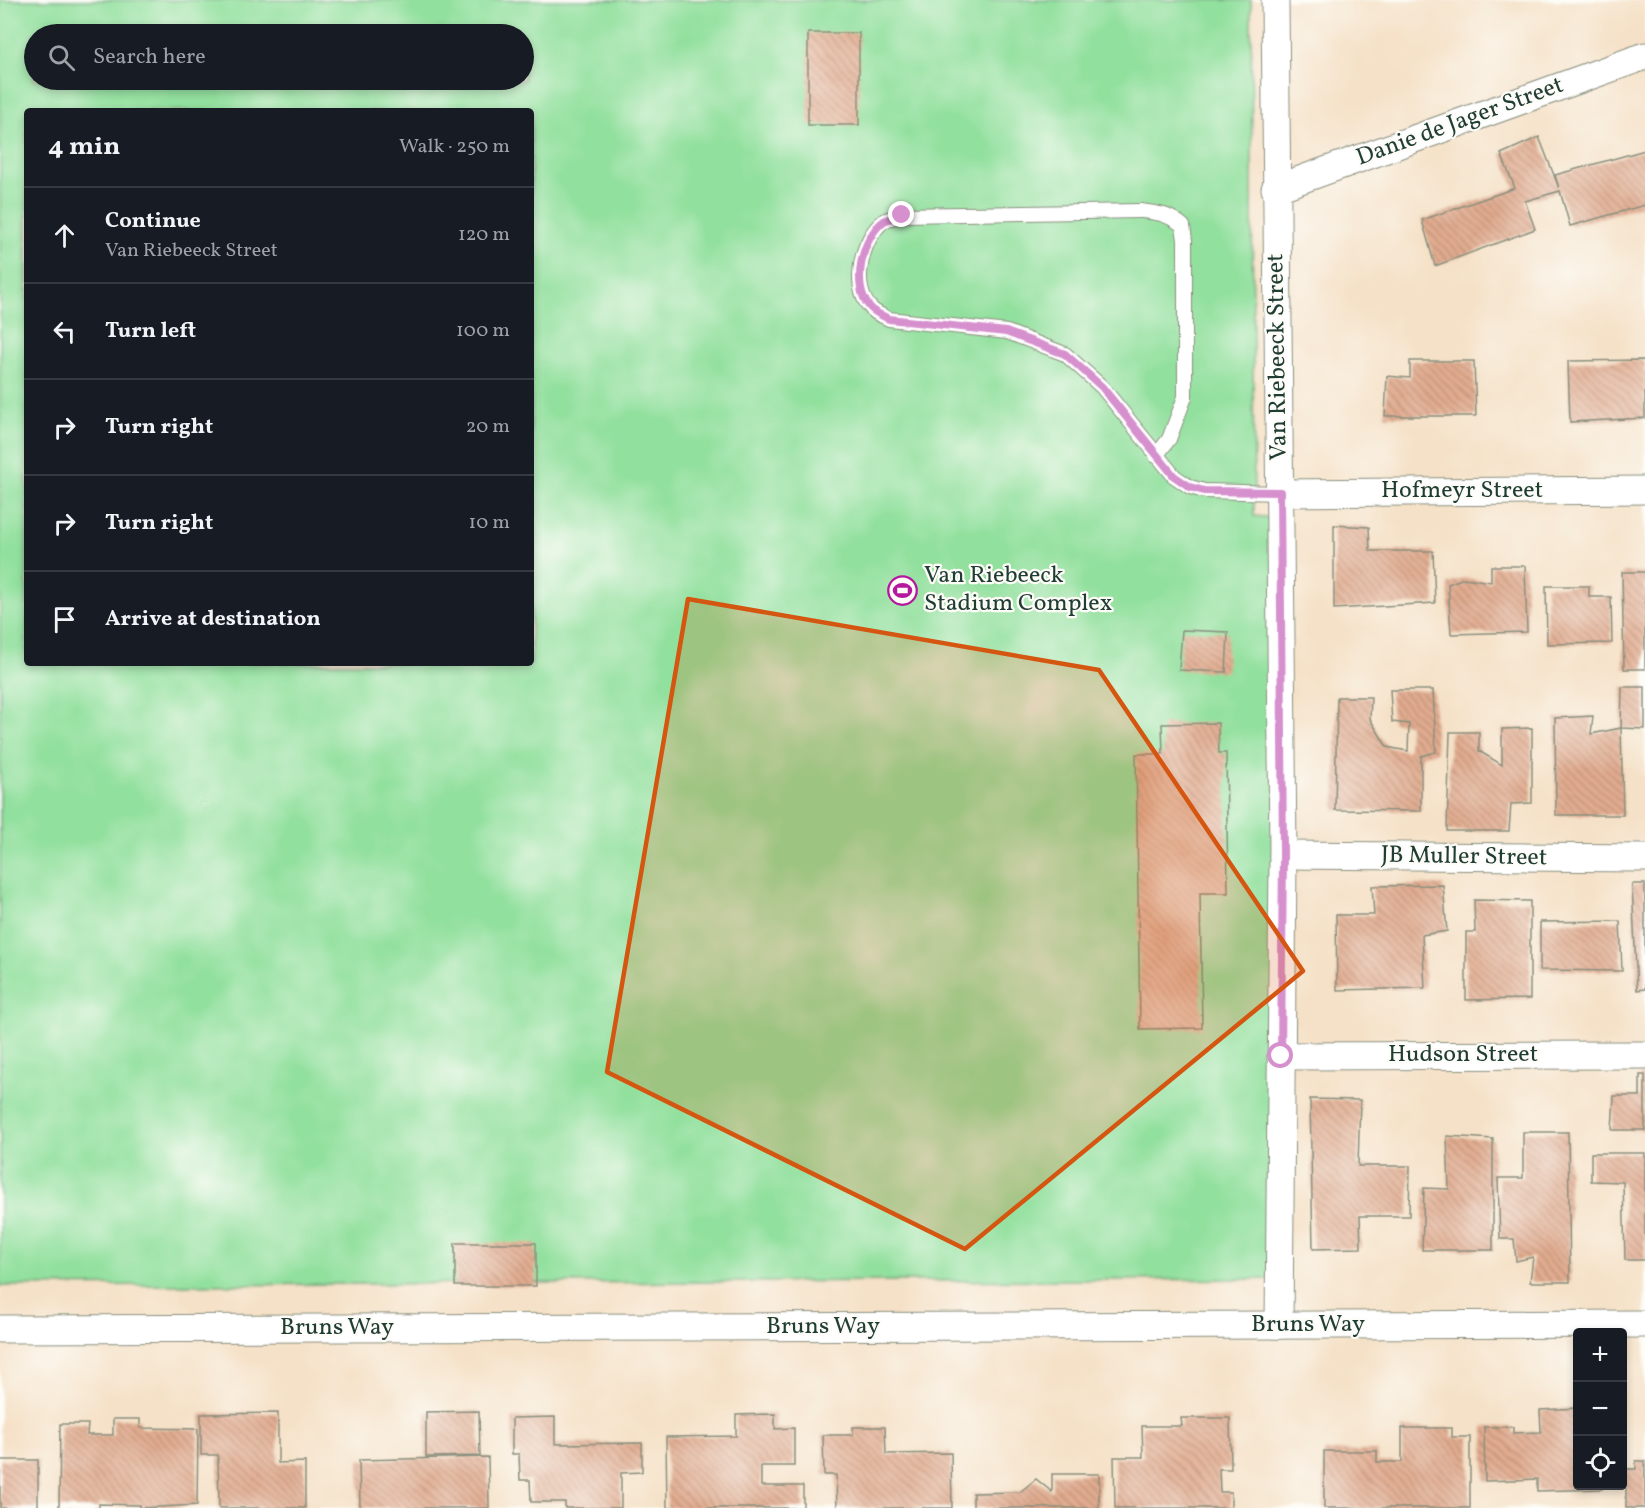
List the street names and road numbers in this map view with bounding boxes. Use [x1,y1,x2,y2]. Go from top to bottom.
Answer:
street label: Danie de Jager Street [1352,69,1568,175]
street label: Van Riebeeck Street [1259,253,1297,461]
street label: Hofmeyr Street [1381,474,1543,508]
street label: JB Muller Street [1380,839,1548,875]
street label: Hudson Street [1388,1038,1538,1072]
street label: Bruns Way [1251,1308,1365,1342]
street label: Bruns Way [766,1310,880,1344]
street label: Bruns Way [280,1311,394,1345]

